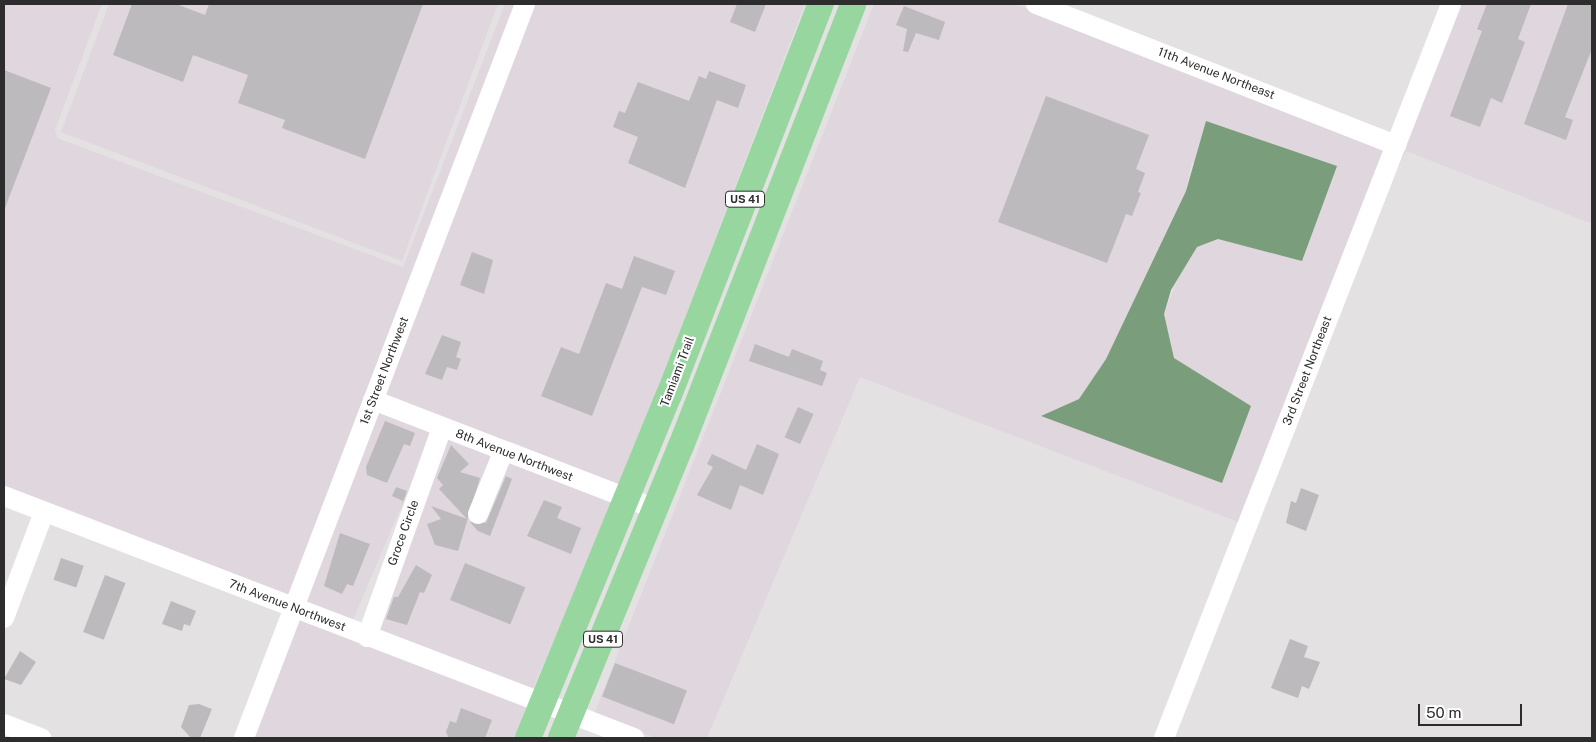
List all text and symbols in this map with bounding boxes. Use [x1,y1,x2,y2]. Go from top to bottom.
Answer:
street label: 11th Avenue Northeast [1155,45,1277,103]
road number: US 41 [725,190,765,208]
street label: 3rd Street Northeast [1281,314,1335,428]
street label: 1st Street Northwest [358,315,412,427]
street label: Tamiami Trail [658,335,698,409]
street label: 8th Avenue Northwest [453,427,575,485]
street label: Groce Circle [385,498,423,568]
street label: 7th Avenue Northwest [226,577,348,635]
road number: US 41 [583,630,623,648]
scale bar [1421,694,1525,726]
text: 50 m [1426,704,1461,721]

